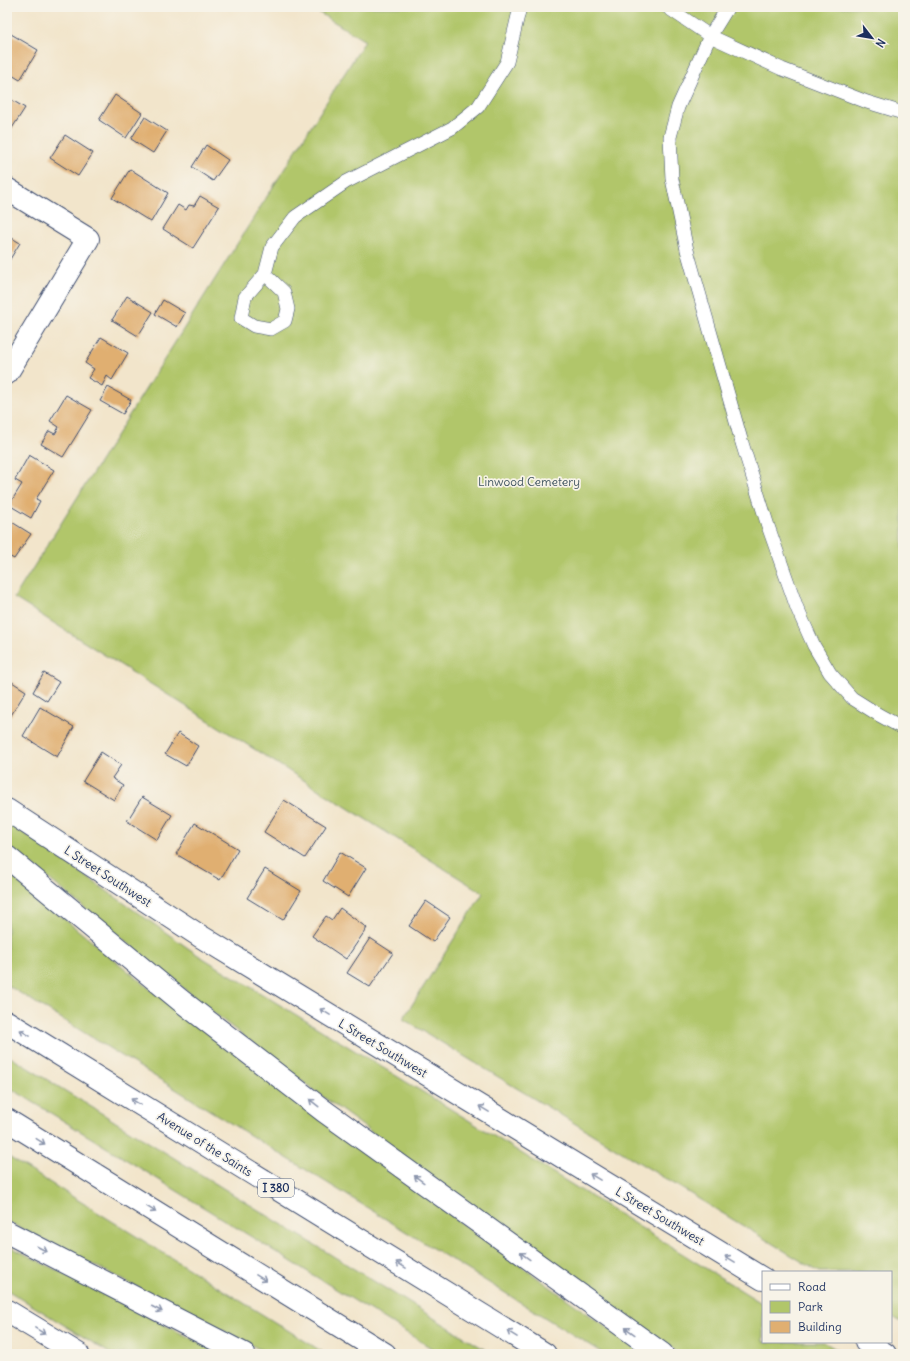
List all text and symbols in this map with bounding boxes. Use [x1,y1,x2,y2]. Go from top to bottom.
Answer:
north arrow [852,18,892,58]
text: N [873,36,889,50]
park label: Linwood Cemetery [478,474,580,489]
street label: L Street Southwest [62,842,154,910]
one-way arrow [319,1008,331,1016]
street label: L Street Southwest [336,1016,430,1080]
one-way arrow [19,1029,31,1037]
one-way arrow [130,1097,142,1105]
one-way arrow [309,1099,320,1107]
one-way arrow [479,1105,490,1113]
street label: Avenue of the Saints [155,1109,255,1179]
one-way arrow [34,1137,45,1145]
one-way arrow [589,1172,601,1180]
one-way arrow [414,1175,425,1184]
road number: I 380 [258,1179,294,1197]
street label: L Street Southwest [613,1184,707,1248]
one-way arrow [145,1206,157,1214]
one-way arrow [35,1246,47,1254]
one-way arrow [519,1251,530,1260]
one-way arrow [725,1255,736,1263]
one-way arrow [396,1261,407,1270]
legend [762,1271,892,1343]
one-way arrow [255,1274,267,1282]
text: Road [798,1279,826,1294]
text: Park [798,1299,823,1314]
one-way arrow [151,1306,163,1313]
text: Building [798,1319,842,1334]
one-way arrow [625,1327,636,1335]
one-way arrow [34,1328,46,1336]
one-way arrow [506,1329,518,1337]

